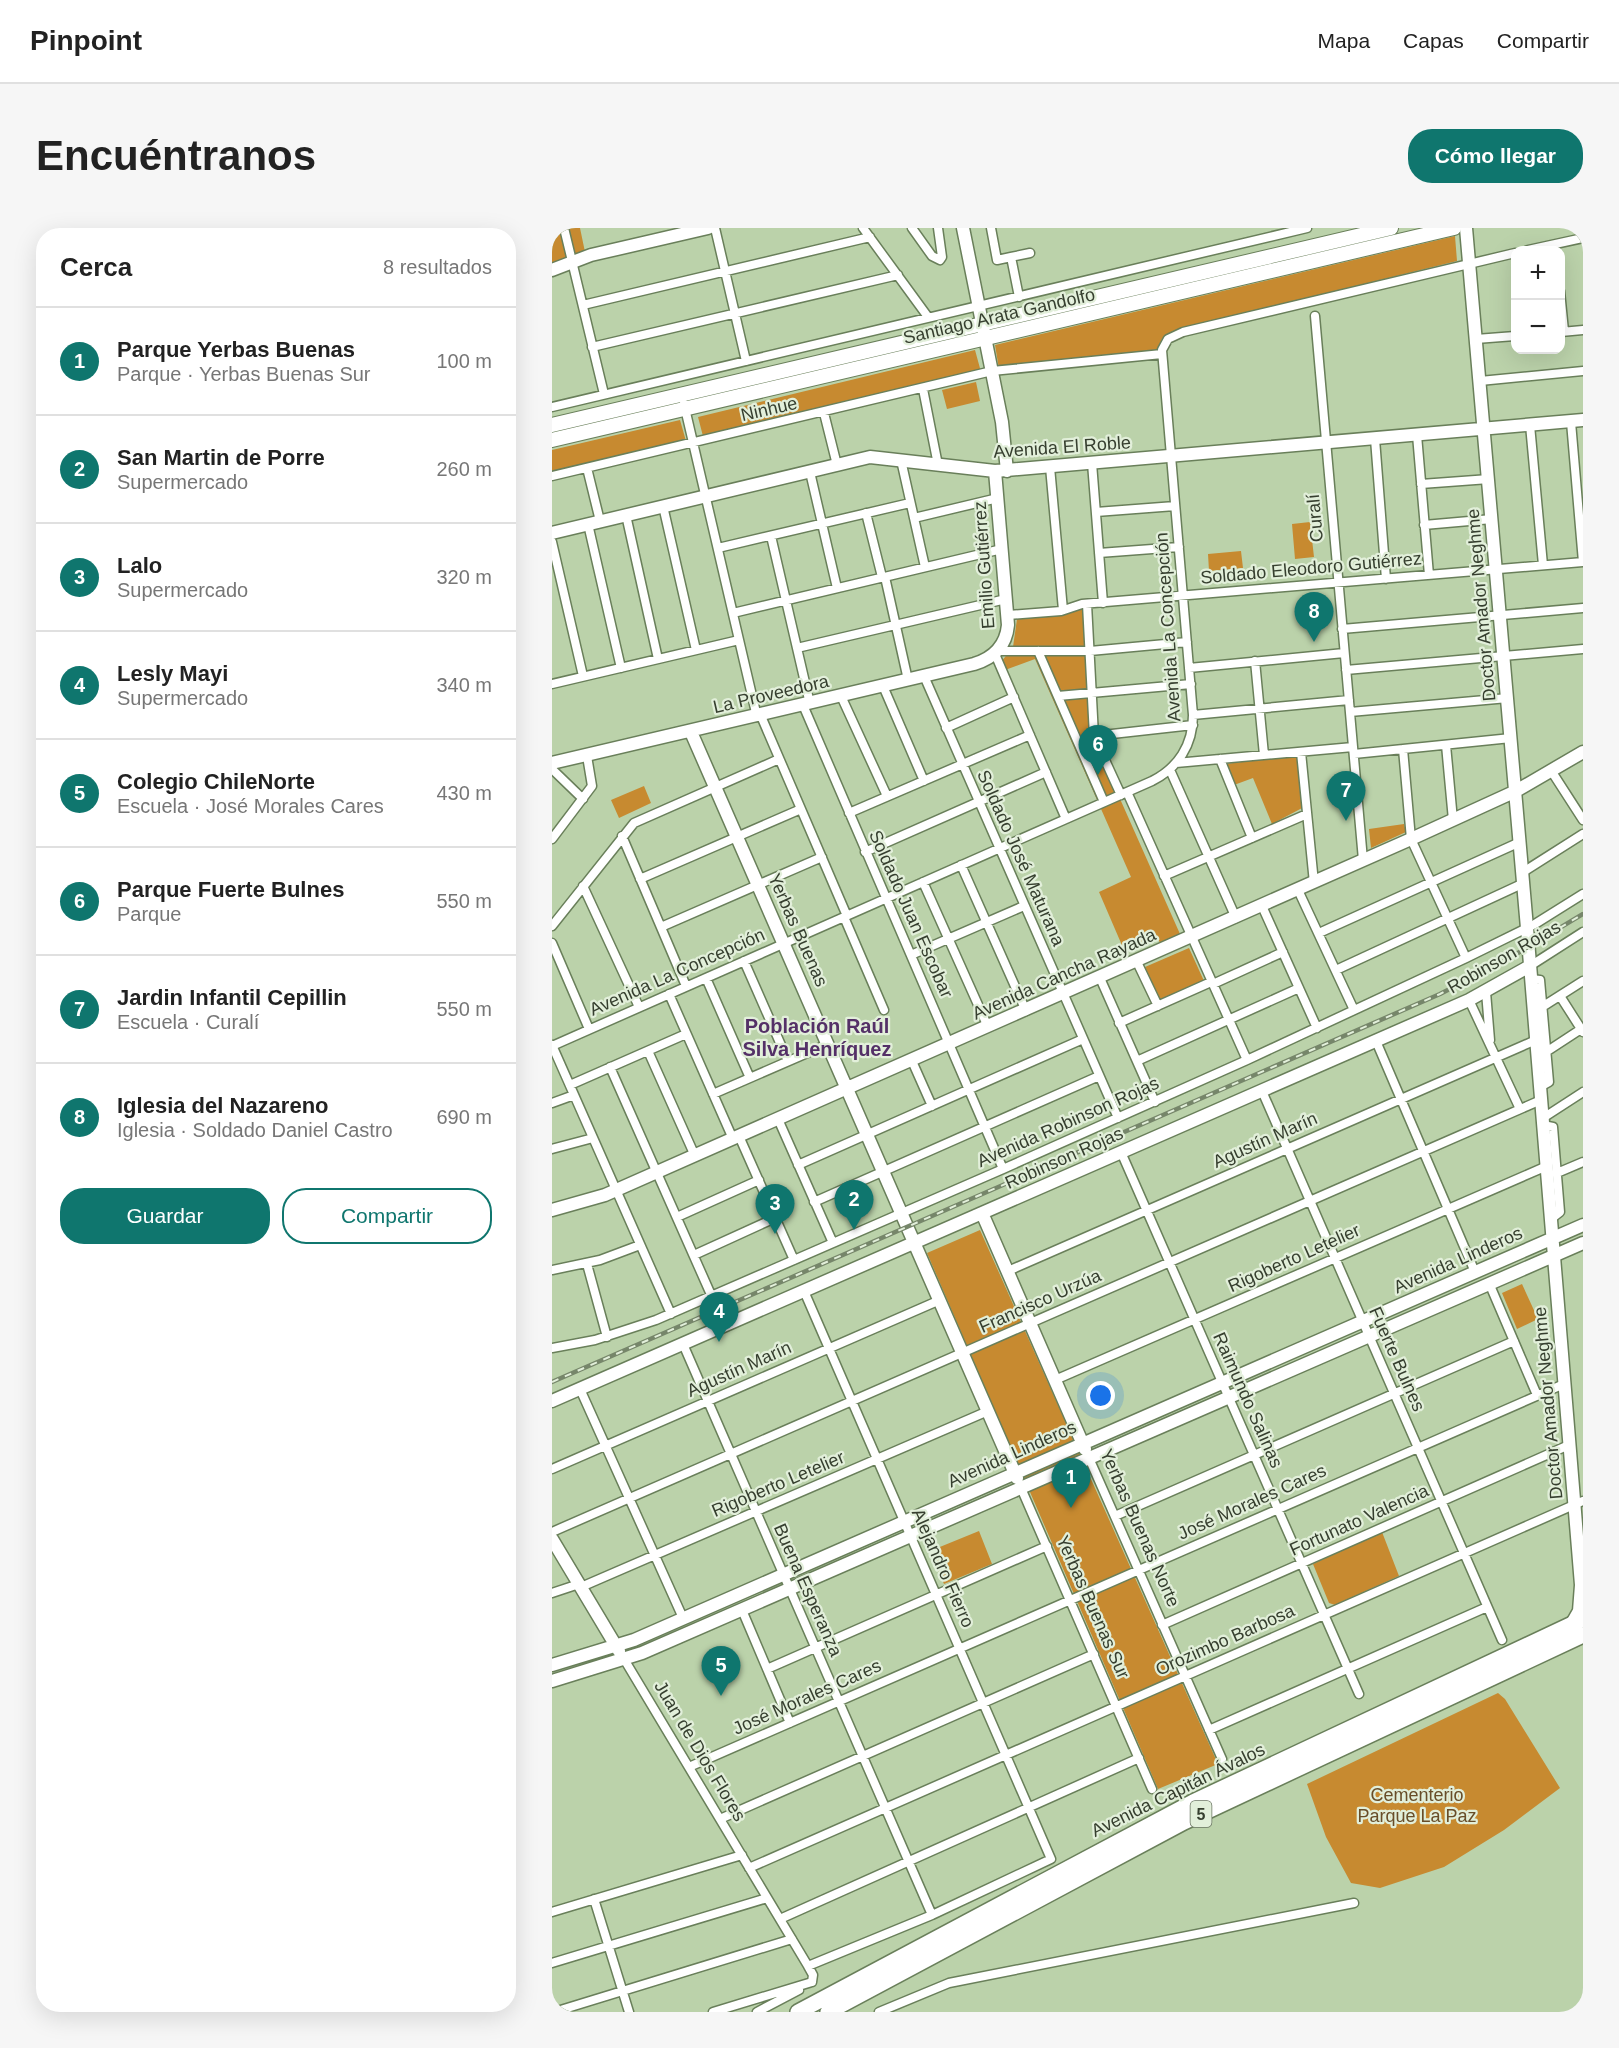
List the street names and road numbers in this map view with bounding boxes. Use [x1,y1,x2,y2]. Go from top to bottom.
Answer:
street label: Santiago Arata Gandolfo [901,284,1097,348]
street label: Ninhue [739,393,799,425]
street label: Avenida El Roble [993,432,1131,462]
street label: Curalí [1303,493,1327,543]
street label: Emilio Gutiérrez [970,500,998,630]
street label: Doctor Amador Neghme [1463,508,1499,702]
street label: Avenida La Concepción [1151,532,1185,722]
street label: Soldado Eleodoro Gutiérrez [1199,548,1423,588]
street label: La Proveedora [711,671,832,717]
street label: Soldado José Maturana [973,767,1069,950]
street label: Soldado Juan Escobar [865,827,957,1001]
street label: Yerbas Buenas [764,870,832,990]
street label: Robinson Rojas [1444,917,1564,997]
street label: Avenida La Concepción [586,924,768,1020]
street label: Avenida Cancha Rayada [969,924,1160,1024]
street label: Avenida Robinson Rojas [974,1072,1162,1172]
street label: Agustín Marín [1210,1108,1320,1172]
street label: Robinson Rojas [1002,1122,1126,1194]
street label: Rigoberto Letelier [1225,1220,1363,1296]
street label: Avenida Linderos [1391,1223,1525,1297]
street label: Francisco Urzúa [976,1265,1105,1337]
street label: Fuerte Bulnes [1365,1304,1429,1414]
street label: Doctor Amador Neghme [1530,1306,1566,1500]
street label: Raimundo Salinas [1209,1329,1287,1471]
street label: Agustín Marín [684,1337,794,1401]
street label: Avenida Linderos [945,1417,1079,1491]
street label: Yerbas Buenas Norte [1096,1446,1184,1610]
street label: Rigoberto Letelier [709,1447,847,1521]
street label: José Morales Cares [1175,1460,1329,1544]
street label: Fortunato Valencia [1287,1480,1432,1560]
street label: Alejandro Fierro [908,1505,978,1631]
street label: Buena Esperanza [770,1521,847,1660]
street label: Yerbas Buenas Sur [1052,1532,1134,1682]
street label: Orozimbo Barbosa [1152,1600,1299,1680]
street label: José Morales Cares [730,1655,884,1739]
street label: Juan de Dios Flores [650,1677,750,1825]
street label: Avenida Capitán Ávalos [1088,1739,1268,1841]
road number: 5 [1190,1801,1212,1827]

